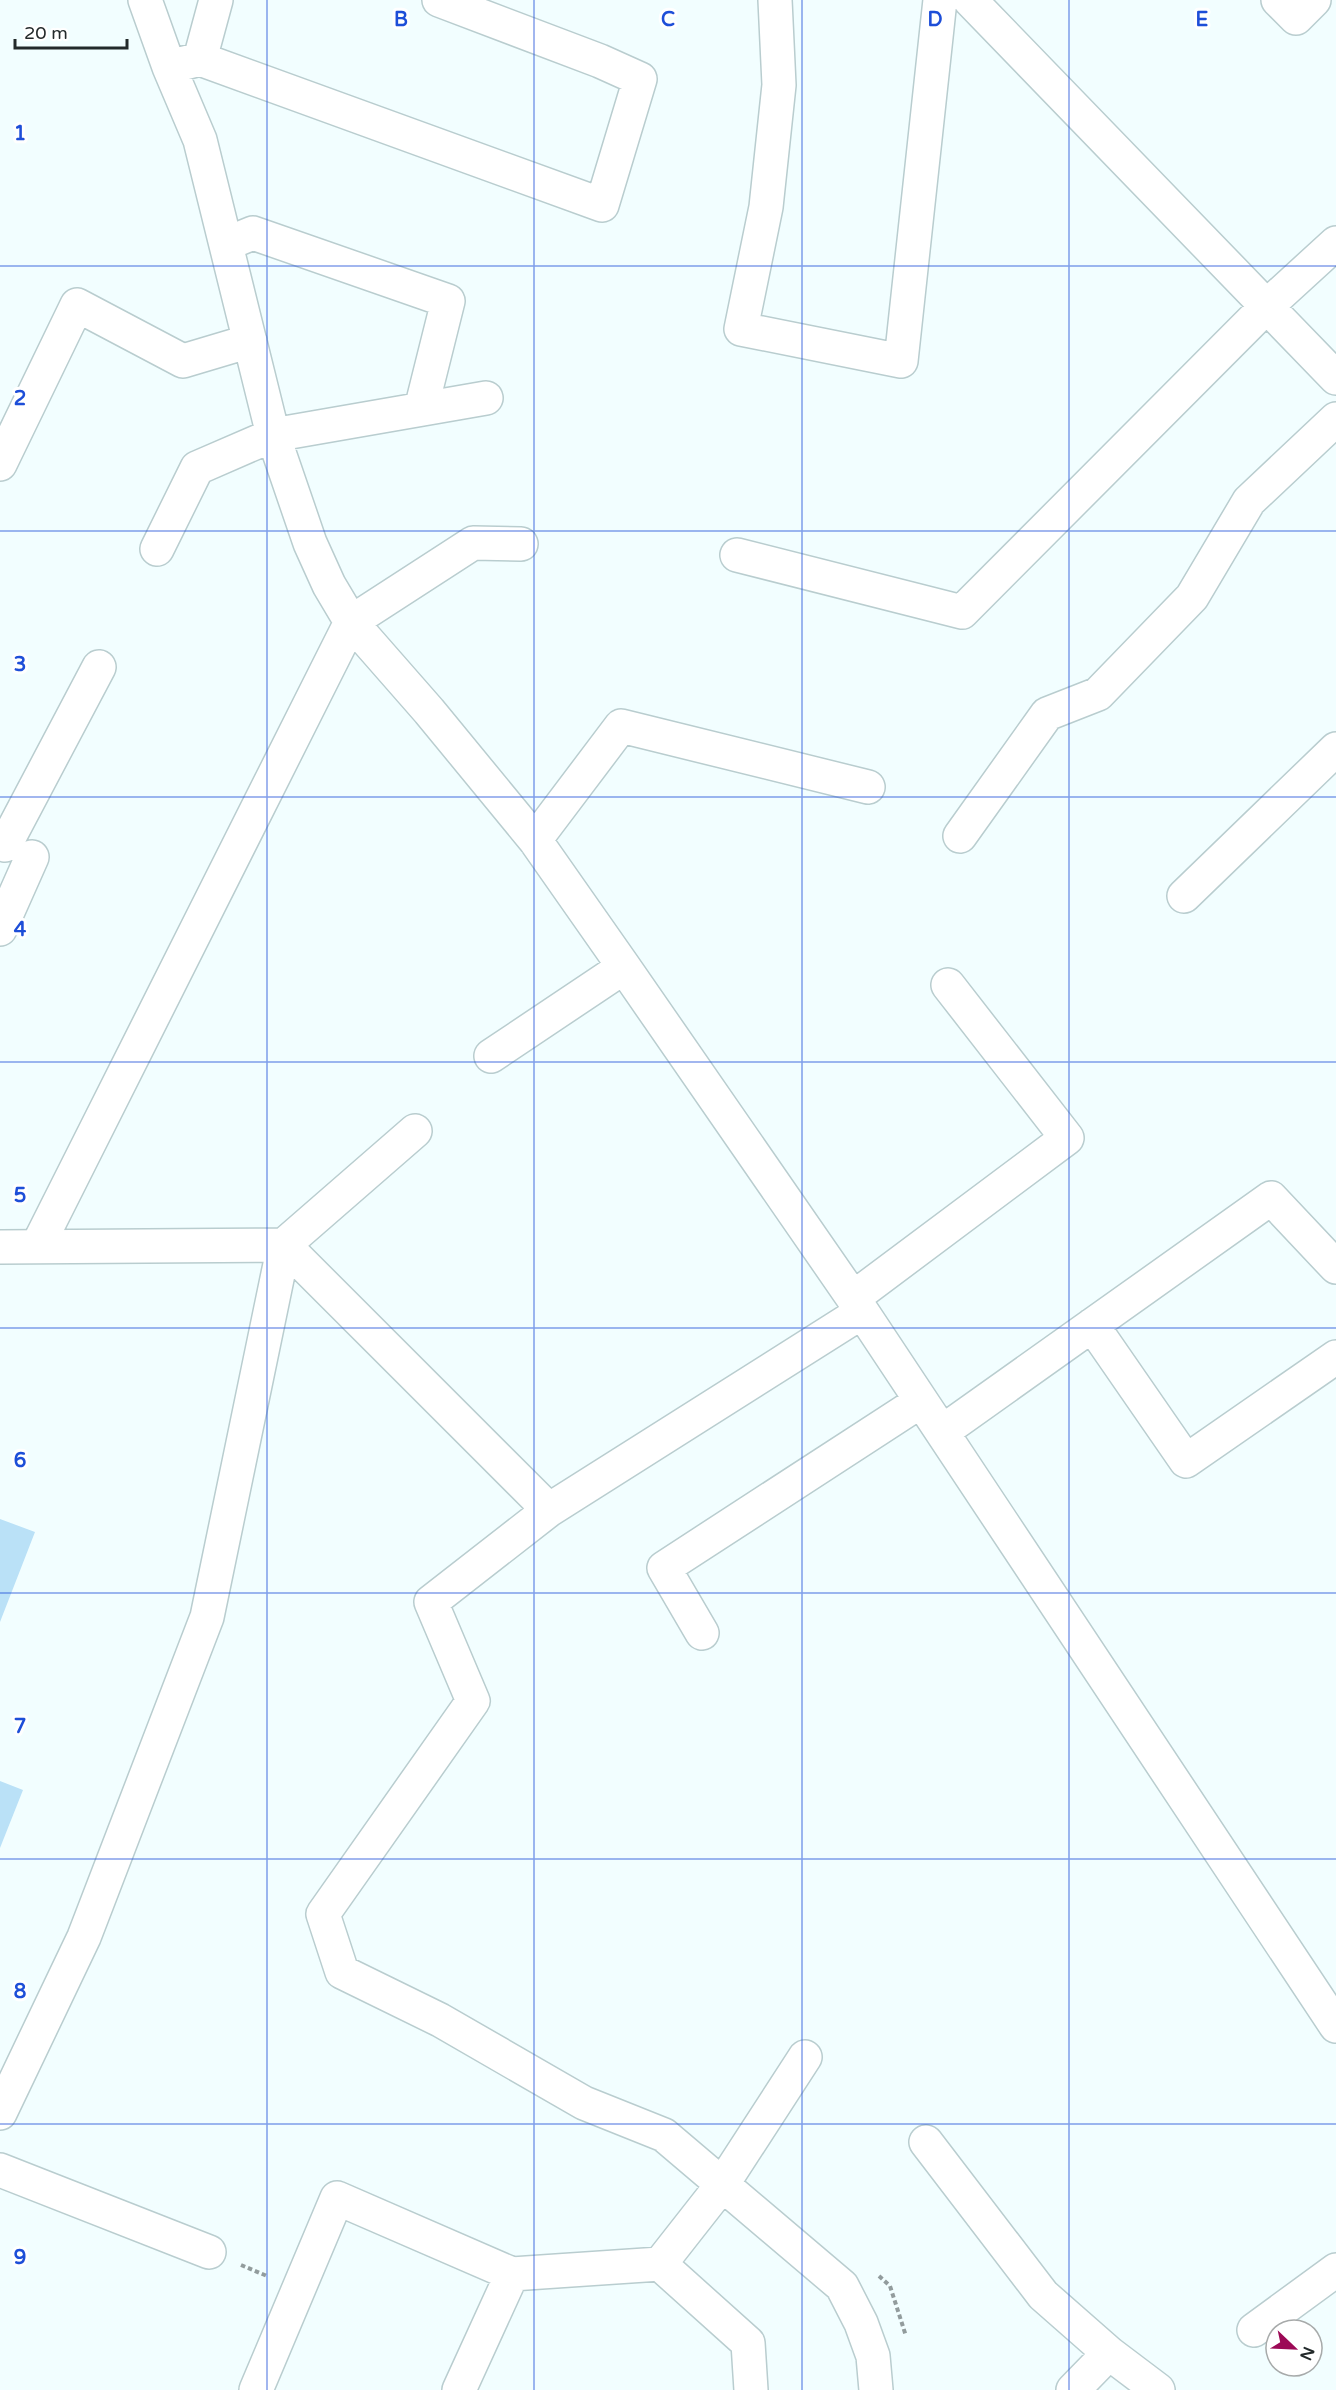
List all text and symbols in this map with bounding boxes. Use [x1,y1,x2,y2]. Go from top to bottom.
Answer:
text: B [394,8,408,32]
text: C [661,8,675,32]
text: D [927,8,943,32]
text: E [1196,8,1209,32]
scale bar [15,12,128,50]
text: 20 m [24,22,68,44]
text: 1 [14,122,26,146]
text: 2 [14,387,26,411]
text: 3 [14,653,26,677]
text: 4 [14,918,27,942]
text: 5 [14,1184,26,1208]
text: 6 [14,1449,26,1473]
text: 7 [14,1715,26,1739]
text: 8 [14,1980,26,2004]
text: 9 [14,2246,26,2270]
north arrow [1264,2318,1324,2378]
text: N [1295,2344,1319,2363]

